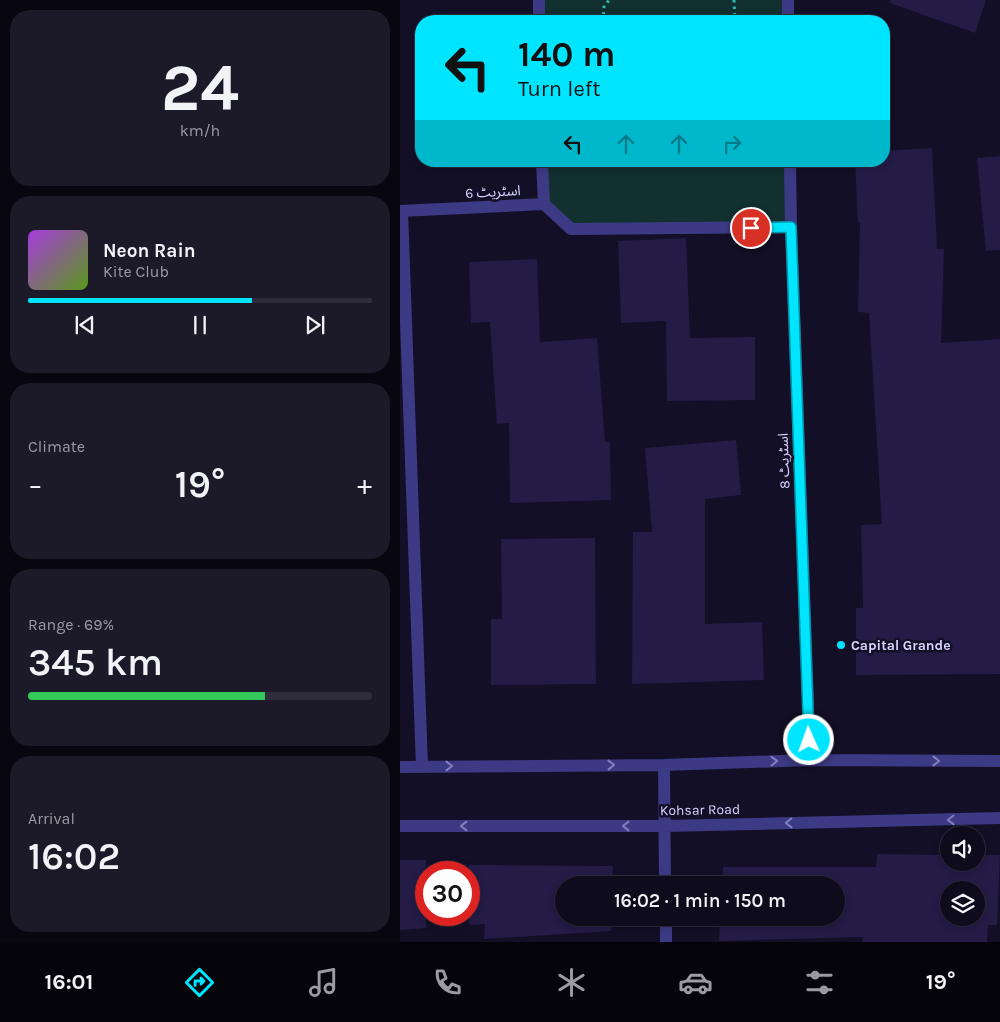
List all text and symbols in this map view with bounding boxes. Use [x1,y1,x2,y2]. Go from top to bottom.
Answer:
text: 140 m [518,34,616,75]
icon: left [435,35,500,100]
text: 24 [161,50,239,126]
text: Turn left [518,76,601,102]
text: km/h [180,121,220,140]
icon: left [559,130,587,158]
icon: ahead [612,130,640,158]
icon: ahead [665,130,693,158]
icon: right [718,130,746,158]
street label: اسٹریٹ 6 [465,182,521,202]
pin [730,207,772,249]
icon: arrive [737,214,765,242]
text: Neon Rain [103,240,196,262]
text: Kite Club [103,262,169,281]
icon: previous [71,311,99,339]
icon: pause [186,311,214,339]
icon: next [301,311,329,339]
street label: اسٹریٹ 8 [775,433,793,489]
text: Climate [28,437,85,456]
text: 19° [175,462,225,507]
text: − [28,468,43,501]
text: + [357,468,372,501]
text: Range · 69% [28,615,114,634]
place label: Capital Grande [851,637,951,654]
marker: Capital Grande [835,639,847,651]
text: 345 km [28,640,163,685]
position arrow [782,713,834,765]
one-way arrow [770,756,778,767]
one-way arrow [932,756,940,766]
one-way arrow [608,760,615,770]
one-way arrow [445,761,453,771]
street label: Kohsar Road [660,801,740,819]
text: Arrival [28,809,75,828]
one-way arrow [947,814,955,825]
one-way arrow [785,818,793,829]
one-way arrow [460,821,468,831]
one-way arrow [622,821,630,831]
map controls [940,826,985,926]
button: sound [940,826,985,871]
text: 16:02 [28,834,120,879]
speed limit sign: 30 [415,861,480,926]
button: layers [940,881,985,926]
text: 16:02 · 1 min · 150 m [614,890,786,912]
icon: directions [182,965,217,1000]
icon: music [306,965,341,1000]
icon: phone [430,965,465,1000]
icon: climate [554,965,589,1000]
icon: car [678,965,713,1000]
icon: filters [802,965,837,1000]
text: 16:01 [44,969,93,995]
text: 19° [926,969,956,995]

